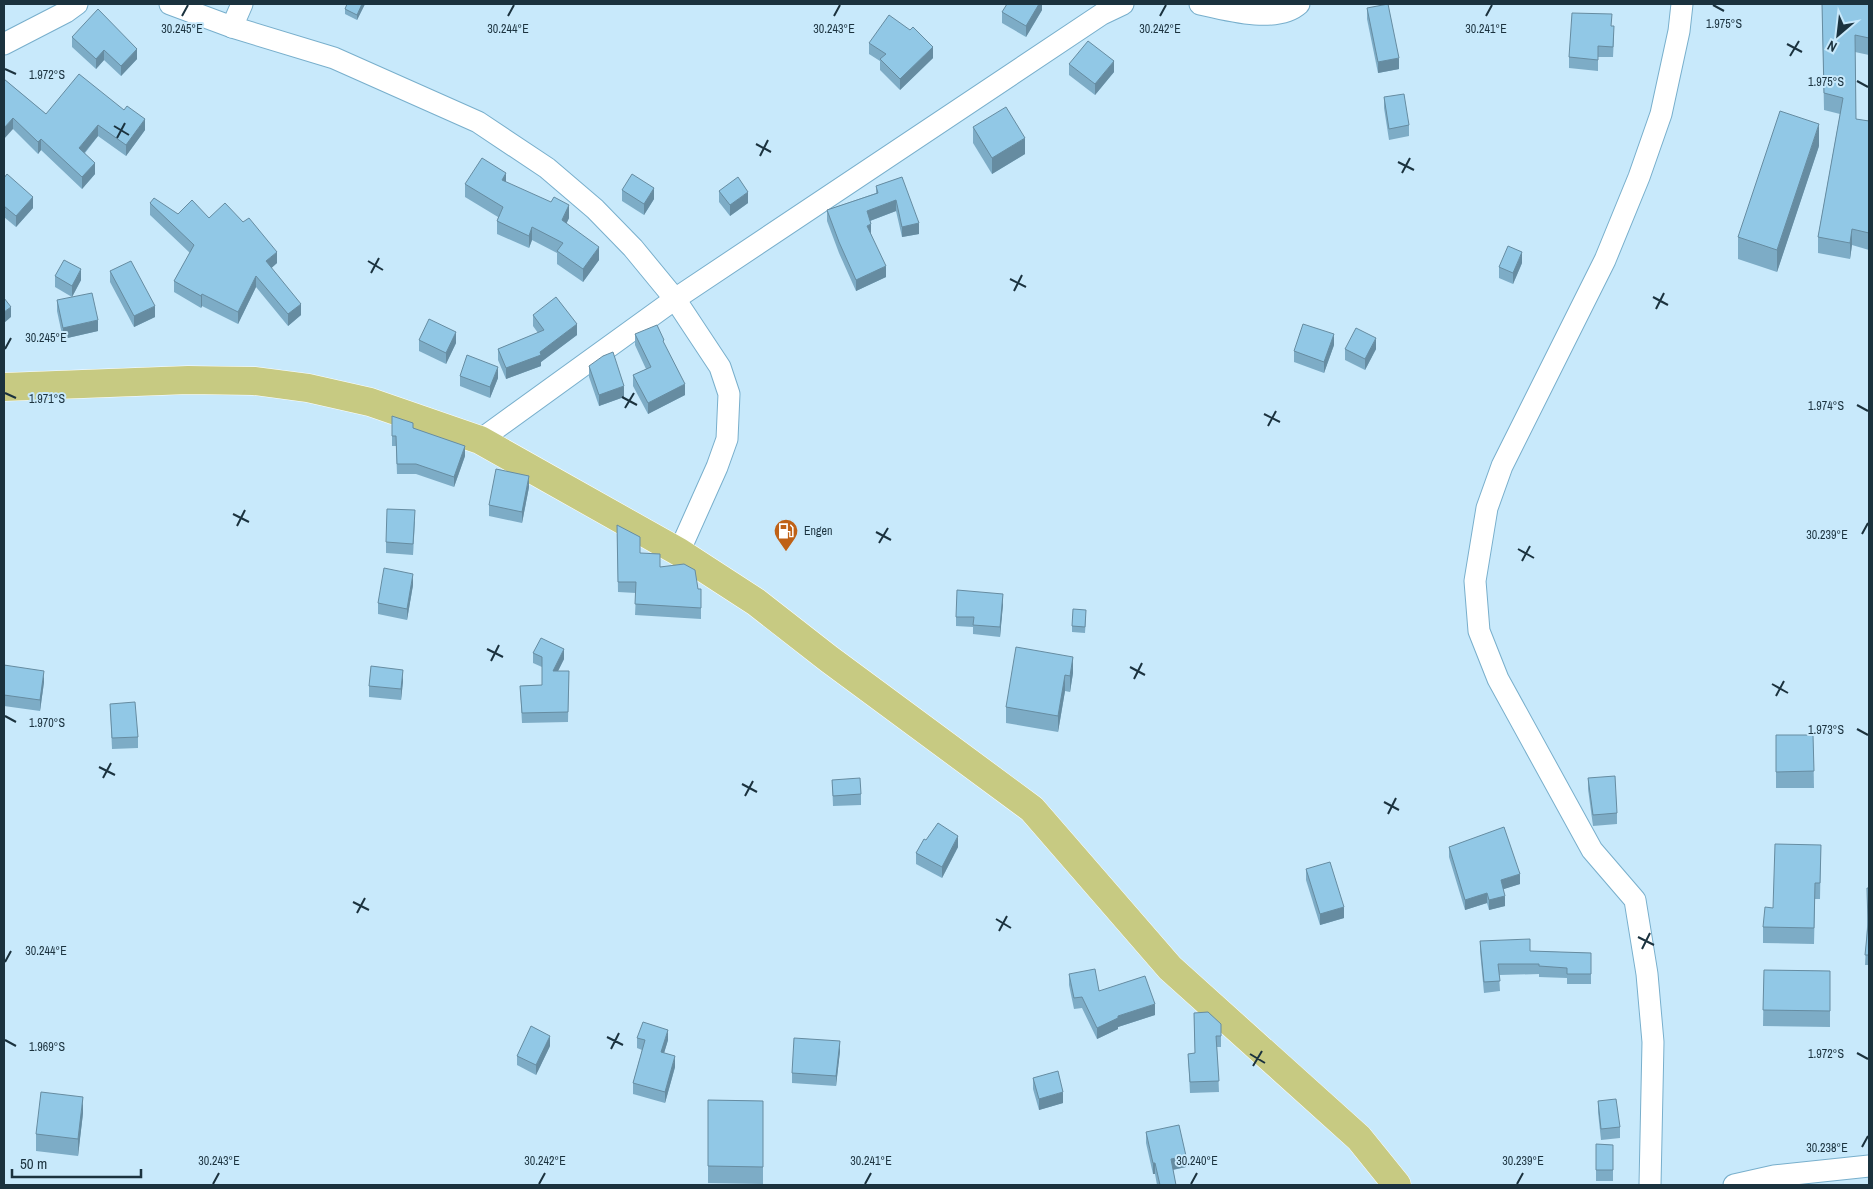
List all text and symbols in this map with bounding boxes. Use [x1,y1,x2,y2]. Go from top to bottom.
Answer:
north arrow [1813,10,1863,60]
text: 1.975°S [1706,16,1742,32]
text: 30.245°E [161,21,203,37]
text: 30.244°E [487,21,529,37]
text: 30.243°E [813,21,855,37]
text: 30.242°E [1139,21,1181,37]
text: 30.241°E [1465,21,1507,37]
text: N [1824,37,1840,56]
text: 1.972°S [29,67,65,83]
text: 1.975°S [1808,74,1844,90]
text: 30.245°E [25,330,67,346]
text: 1.971°S [29,391,65,407]
text: 1.974°S [1808,398,1844,414]
fuel station icon: Engen [773,518,799,552]
place label: Engen [804,523,832,539]
text: 30.239°E [1806,527,1848,543]
text: 1.970°S [29,715,65,731]
text: 1.973°S [1808,722,1844,738]
text: 30.244°E [25,943,67,959]
text: 1.969°S [29,1039,65,1055]
text: 1.972°S [1808,1046,1844,1062]
text: 30.238°E [1806,1140,1848,1156]
scale bar [12,1146,141,1178]
text: 50 m [20,1153,47,1174]
text: 30.243°E [198,1153,240,1169]
text: 30.242°E [524,1153,566,1169]
text: 30.241°E [850,1153,892,1169]
text: 30.240°E [1176,1153,1218,1169]
text: 30.239°E [1502,1153,1544,1169]

